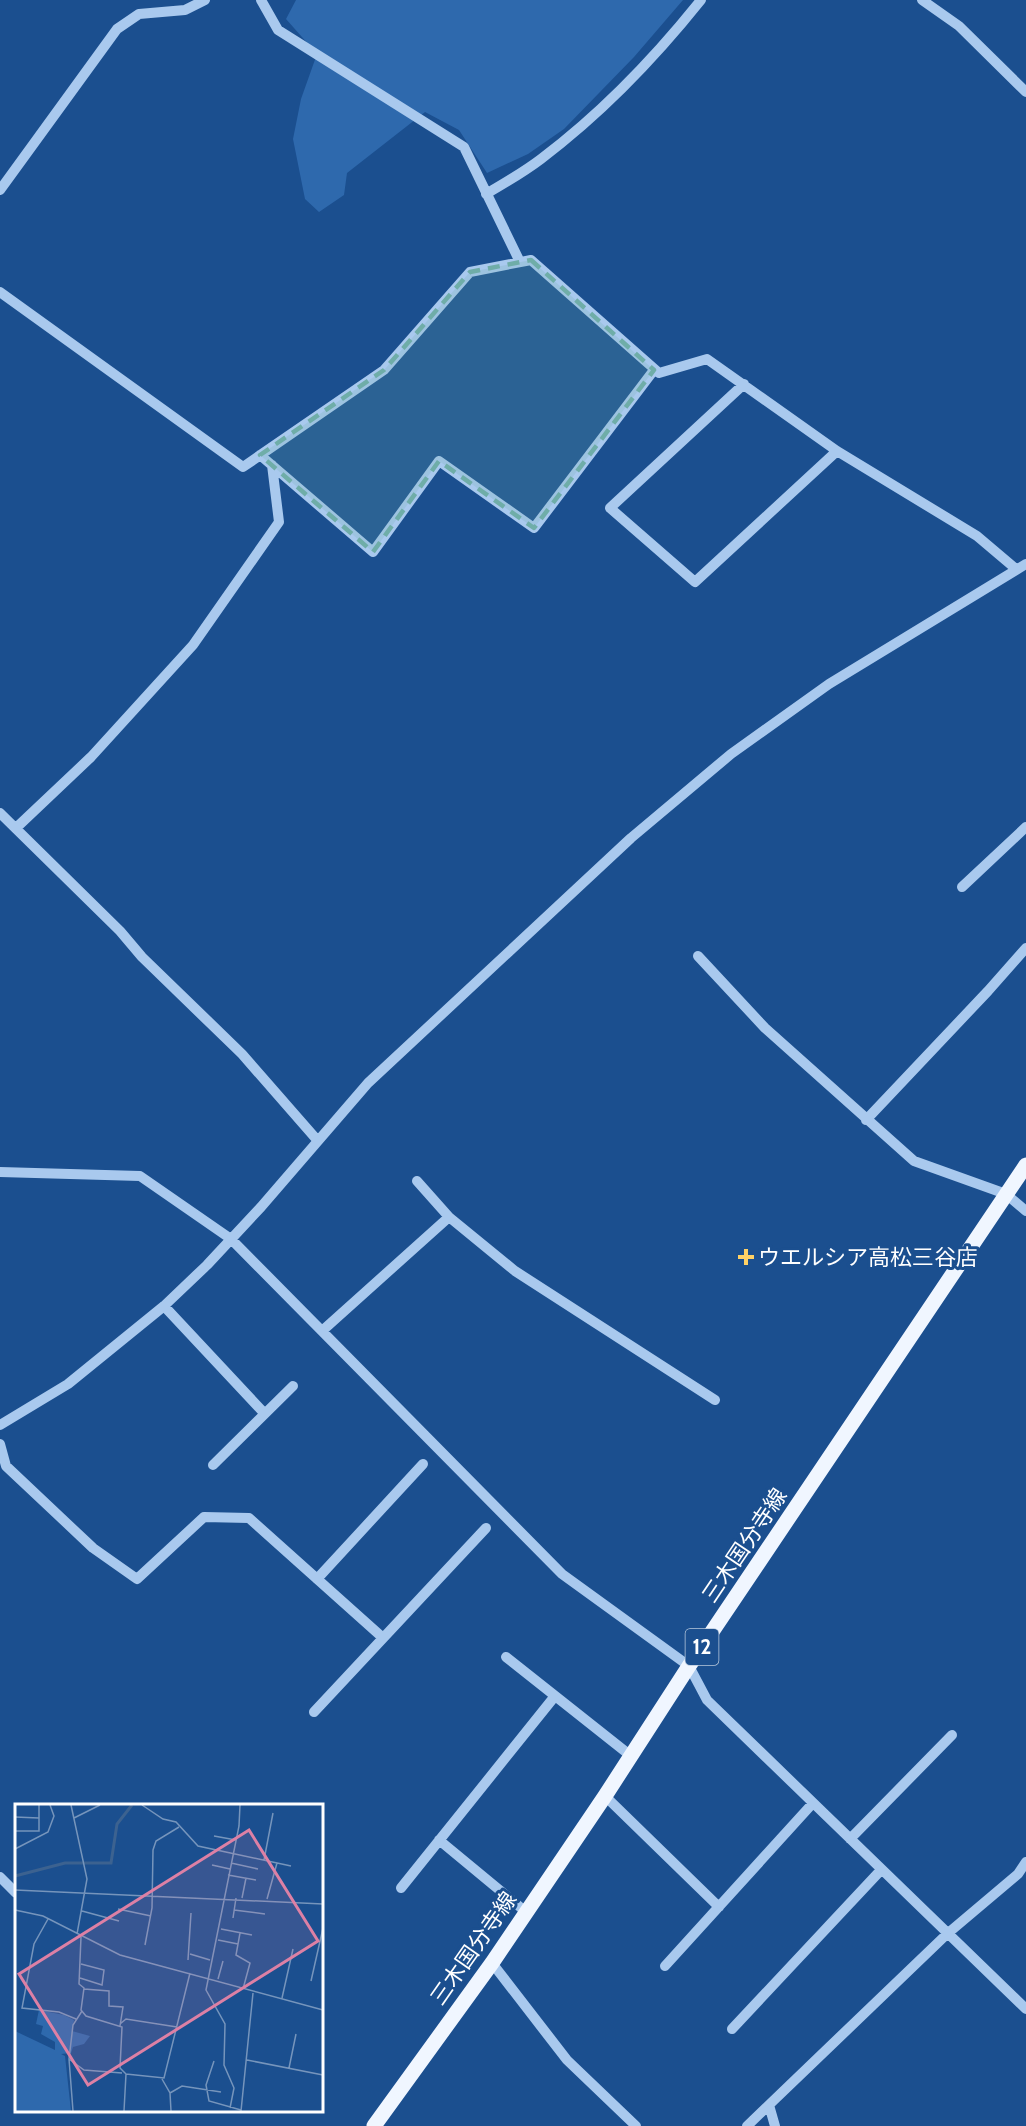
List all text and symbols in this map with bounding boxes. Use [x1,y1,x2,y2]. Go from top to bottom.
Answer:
place label: ウエルシア高松三谷店 [758,1244,978,1271]
marker: ウエルシア高松三谷店 [739,1250,753,1264]
street label: 三木国分寺線 [696,1483,793,1608]
road number: 12 [686,1629,718,1665]
inset map [15,1804,322,2111]
street label: 三木国分寺線 [424,1886,522,2010]

